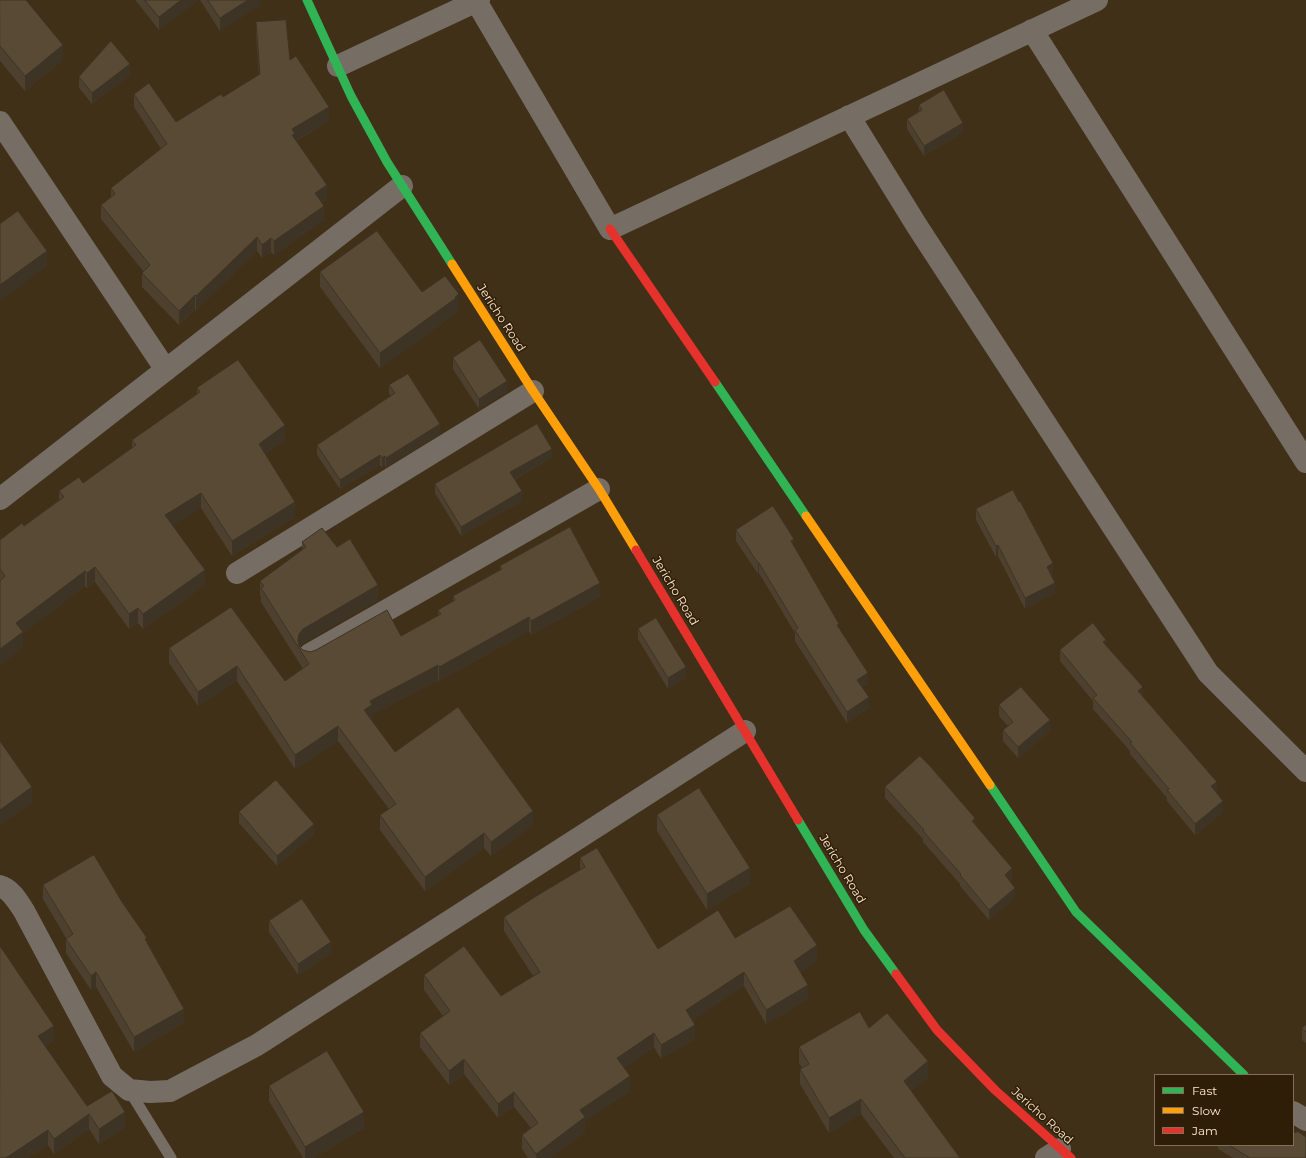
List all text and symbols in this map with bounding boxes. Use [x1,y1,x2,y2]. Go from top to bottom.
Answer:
street label: Jericho Road [474,281,528,355]
street label: Jericho Road [649,554,701,628]
street label: Jericho Road [816,832,868,906]
legend [1154,1074,1294,1146]
text: Fast [1192,1083,1217,1098]
street label: Jericho Road [1008,1085,1076,1147]
text: Slow [1192,1103,1221,1118]
text: Jam [1192,1123,1218,1138]

